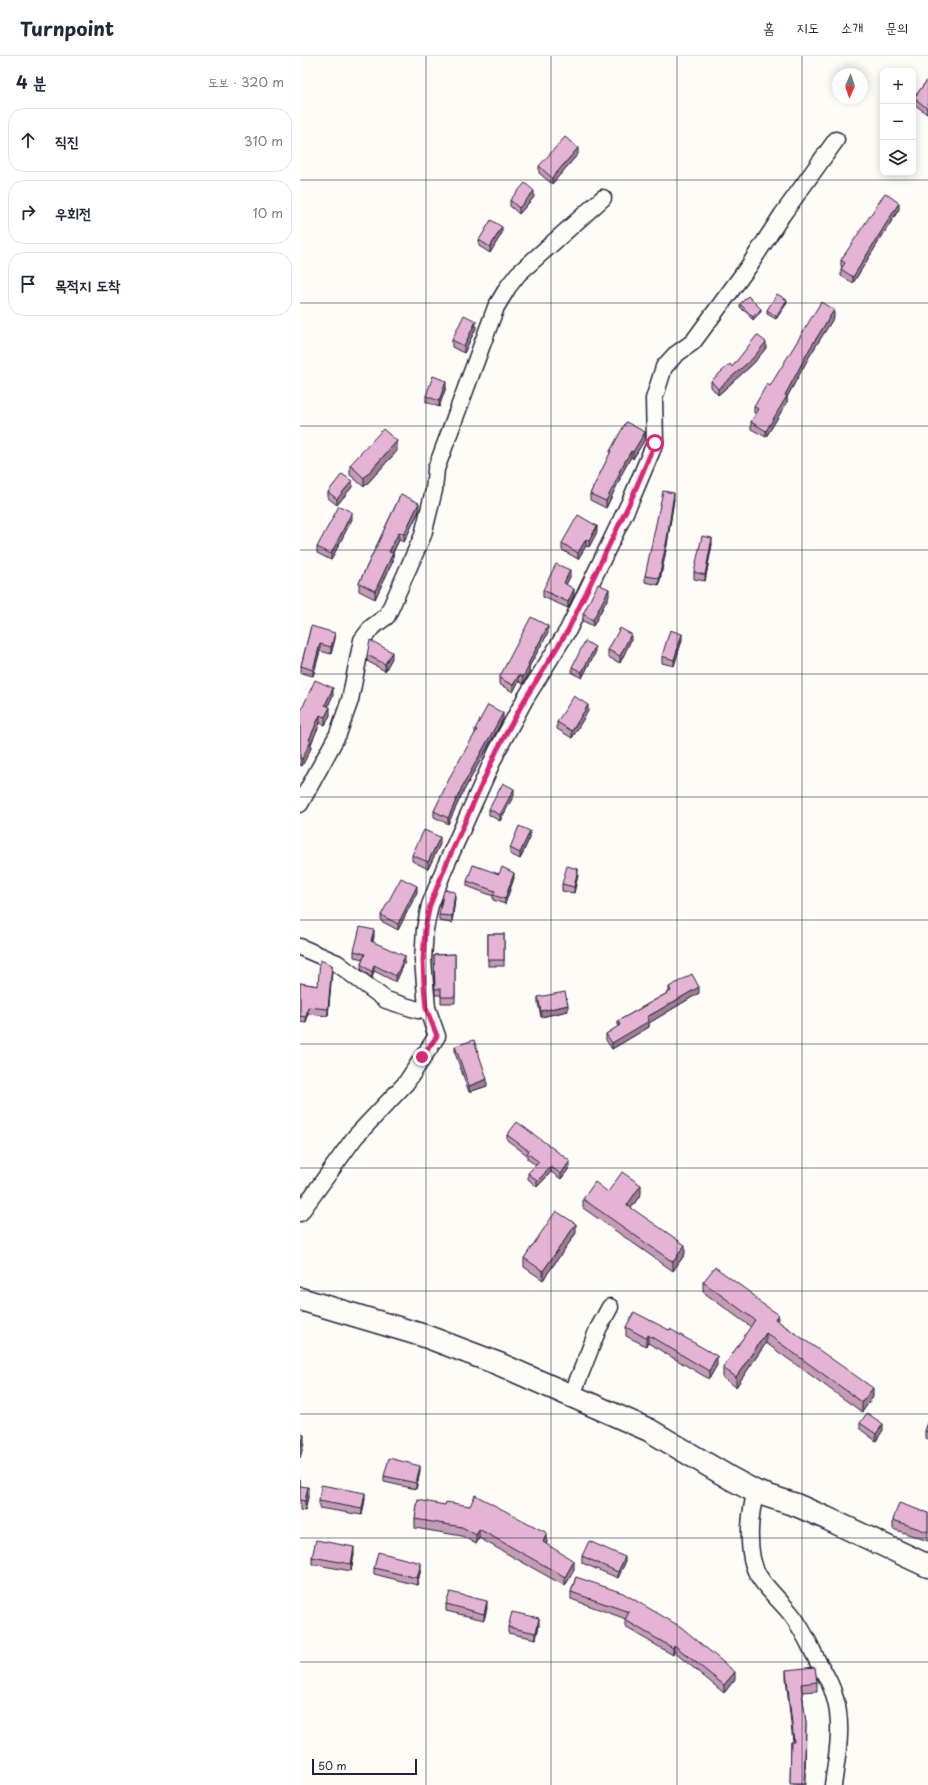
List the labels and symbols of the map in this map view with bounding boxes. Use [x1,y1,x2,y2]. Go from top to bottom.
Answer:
north arrow [832,68,868,104]
route start [646,434,664,452]
route end [413,1048,431,1066]
scale bar [312,1757,417,1776]

